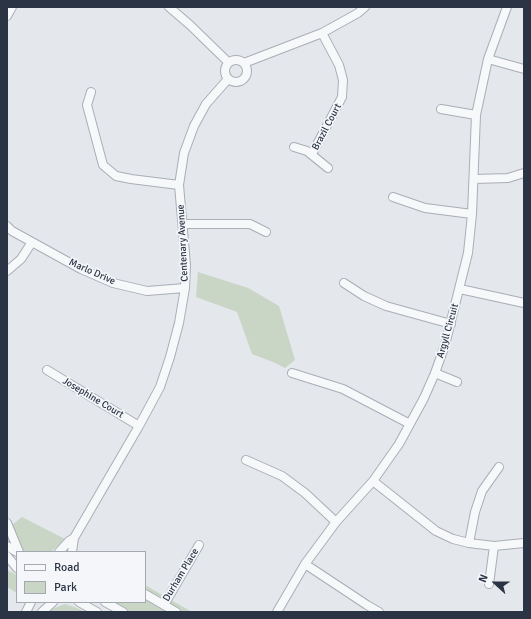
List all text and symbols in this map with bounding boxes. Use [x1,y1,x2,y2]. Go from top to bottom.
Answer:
street label: Brazil Court [310,102,344,152]
street label: Centenary Avenue [175,204,191,282]
street label: Marlo Drive [67,256,117,288]
street label: Argyll Circuit [434,302,462,360]
street label: Josephine Court [60,375,126,421]
street label: Durham Place [161,546,201,604]
legend [16,551,146,603]
text: Road [54,560,80,575]
north arrow [475,563,515,603]
text: N [476,573,491,584]
text: Park [54,580,77,595]

